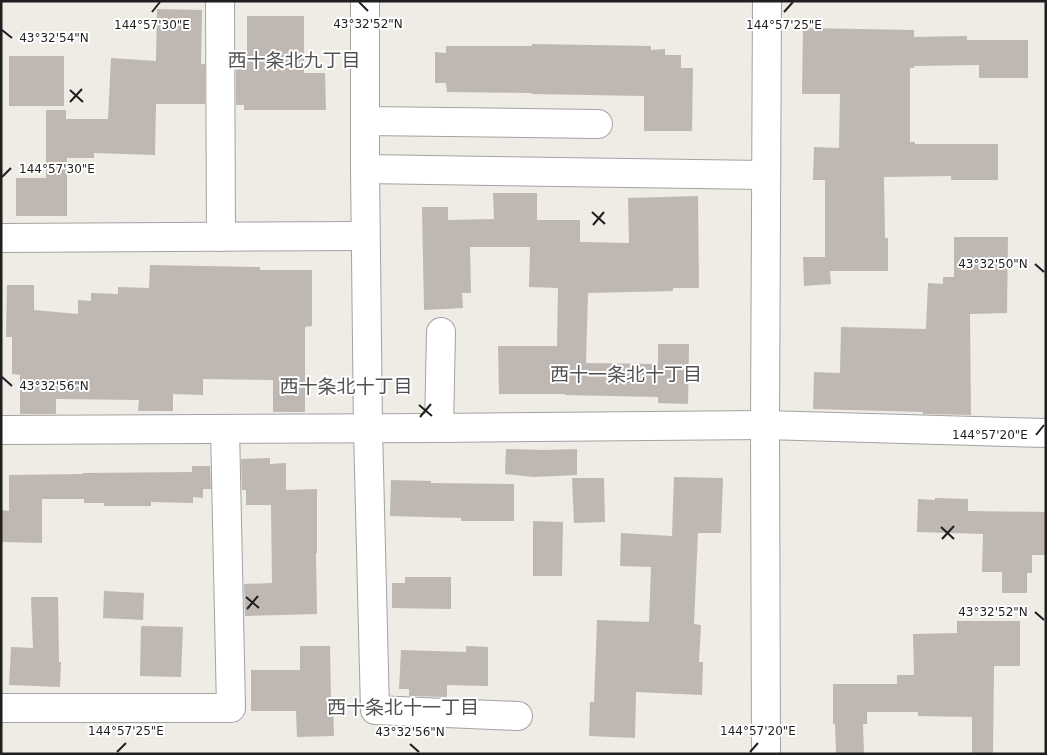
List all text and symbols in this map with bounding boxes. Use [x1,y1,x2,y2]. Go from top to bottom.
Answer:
text: 43°32'52"N [333,17,403,31]
text: 144°57'30"E [114,18,190,32]
text: 144°57'25"E [746,18,822,32]
text: 43°32'54"N [19,31,89,45]
district label: 西十条北九丁目 [227,49,361,71]
text: 144°57'30"E [19,162,95,176]
text: 43°32'50"N [958,257,1028,271]
district label: 西十一条北十丁目 [550,363,702,385]
district label: 西十条北十丁目 [279,375,413,397]
text: 43°32'56"N [19,379,89,393]
text: 144°57'20"E [952,428,1028,442]
text: 43°32'52"N [958,605,1028,619]
district label: 西十条北十一丁目 [327,696,479,718]
text: 144°57'25"E [88,724,164,738]
text: 144°57'20"E [720,724,796,738]
text: 43°32'56"N [375,725,445,739]

